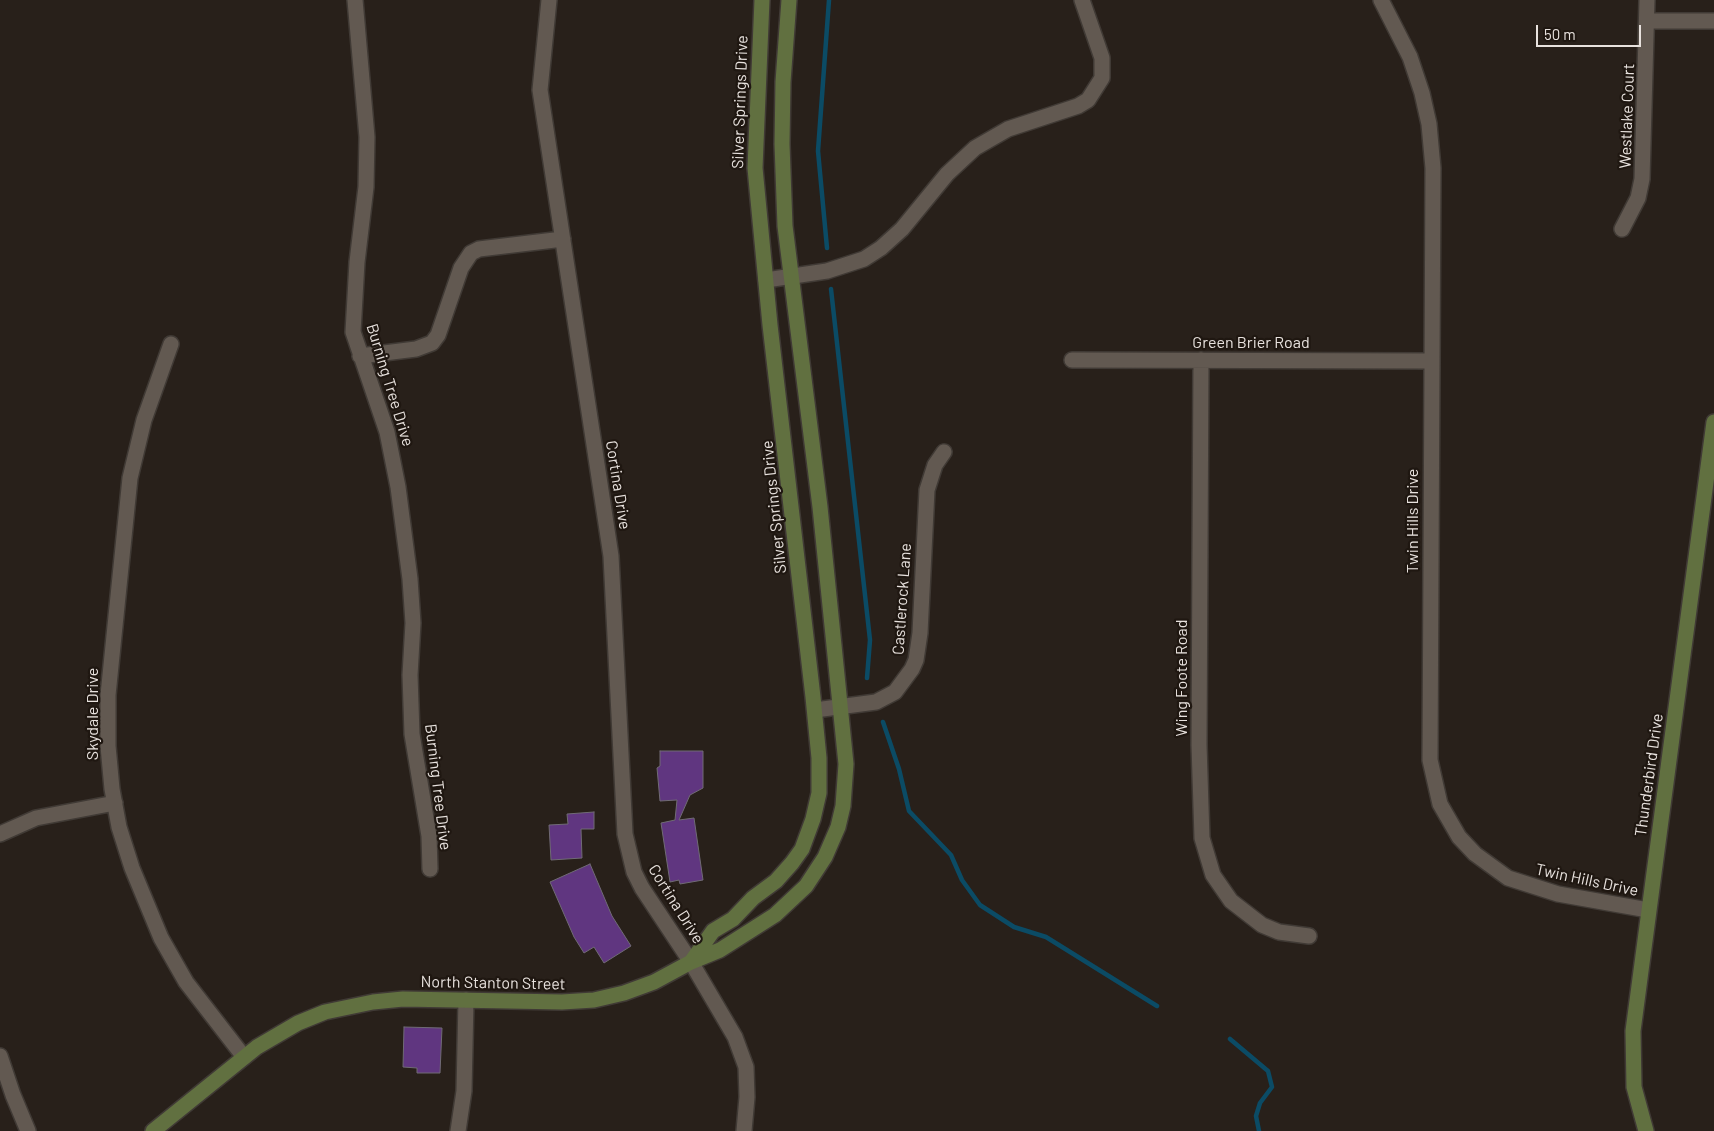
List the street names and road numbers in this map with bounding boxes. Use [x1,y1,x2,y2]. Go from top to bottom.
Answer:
street label: Silver Springs Drive [728,35,752,169]
street label: Westlake Court [1616,63,1638,169]
street label: Burning Tree Drive [362,321,418,449]
street label: Green Brier Road [1192,333,1310,353]
street label: Cortina Drive [601,439,635,531]
street label: Silver Springs Drive [757,440,791,574]
street label: Twin Hills Drive [1403,469,1423,573]
street label: Castlerock Lane [889,543,915,655]
street label: Wing Foote Road [1172,620,1192,736]
street label: Skydale Drive [83,668,103,760]
street label: Thunderbird Drive [1631,712,1667,838]
street label: Burning Tree Drive [421,723,455,851]
street label: Twin Hills Drive [1534,860,1640,900]
street label: Cortina Drive [644,861,708,947]
street label: North Stanton Street [420,972,566,994]

